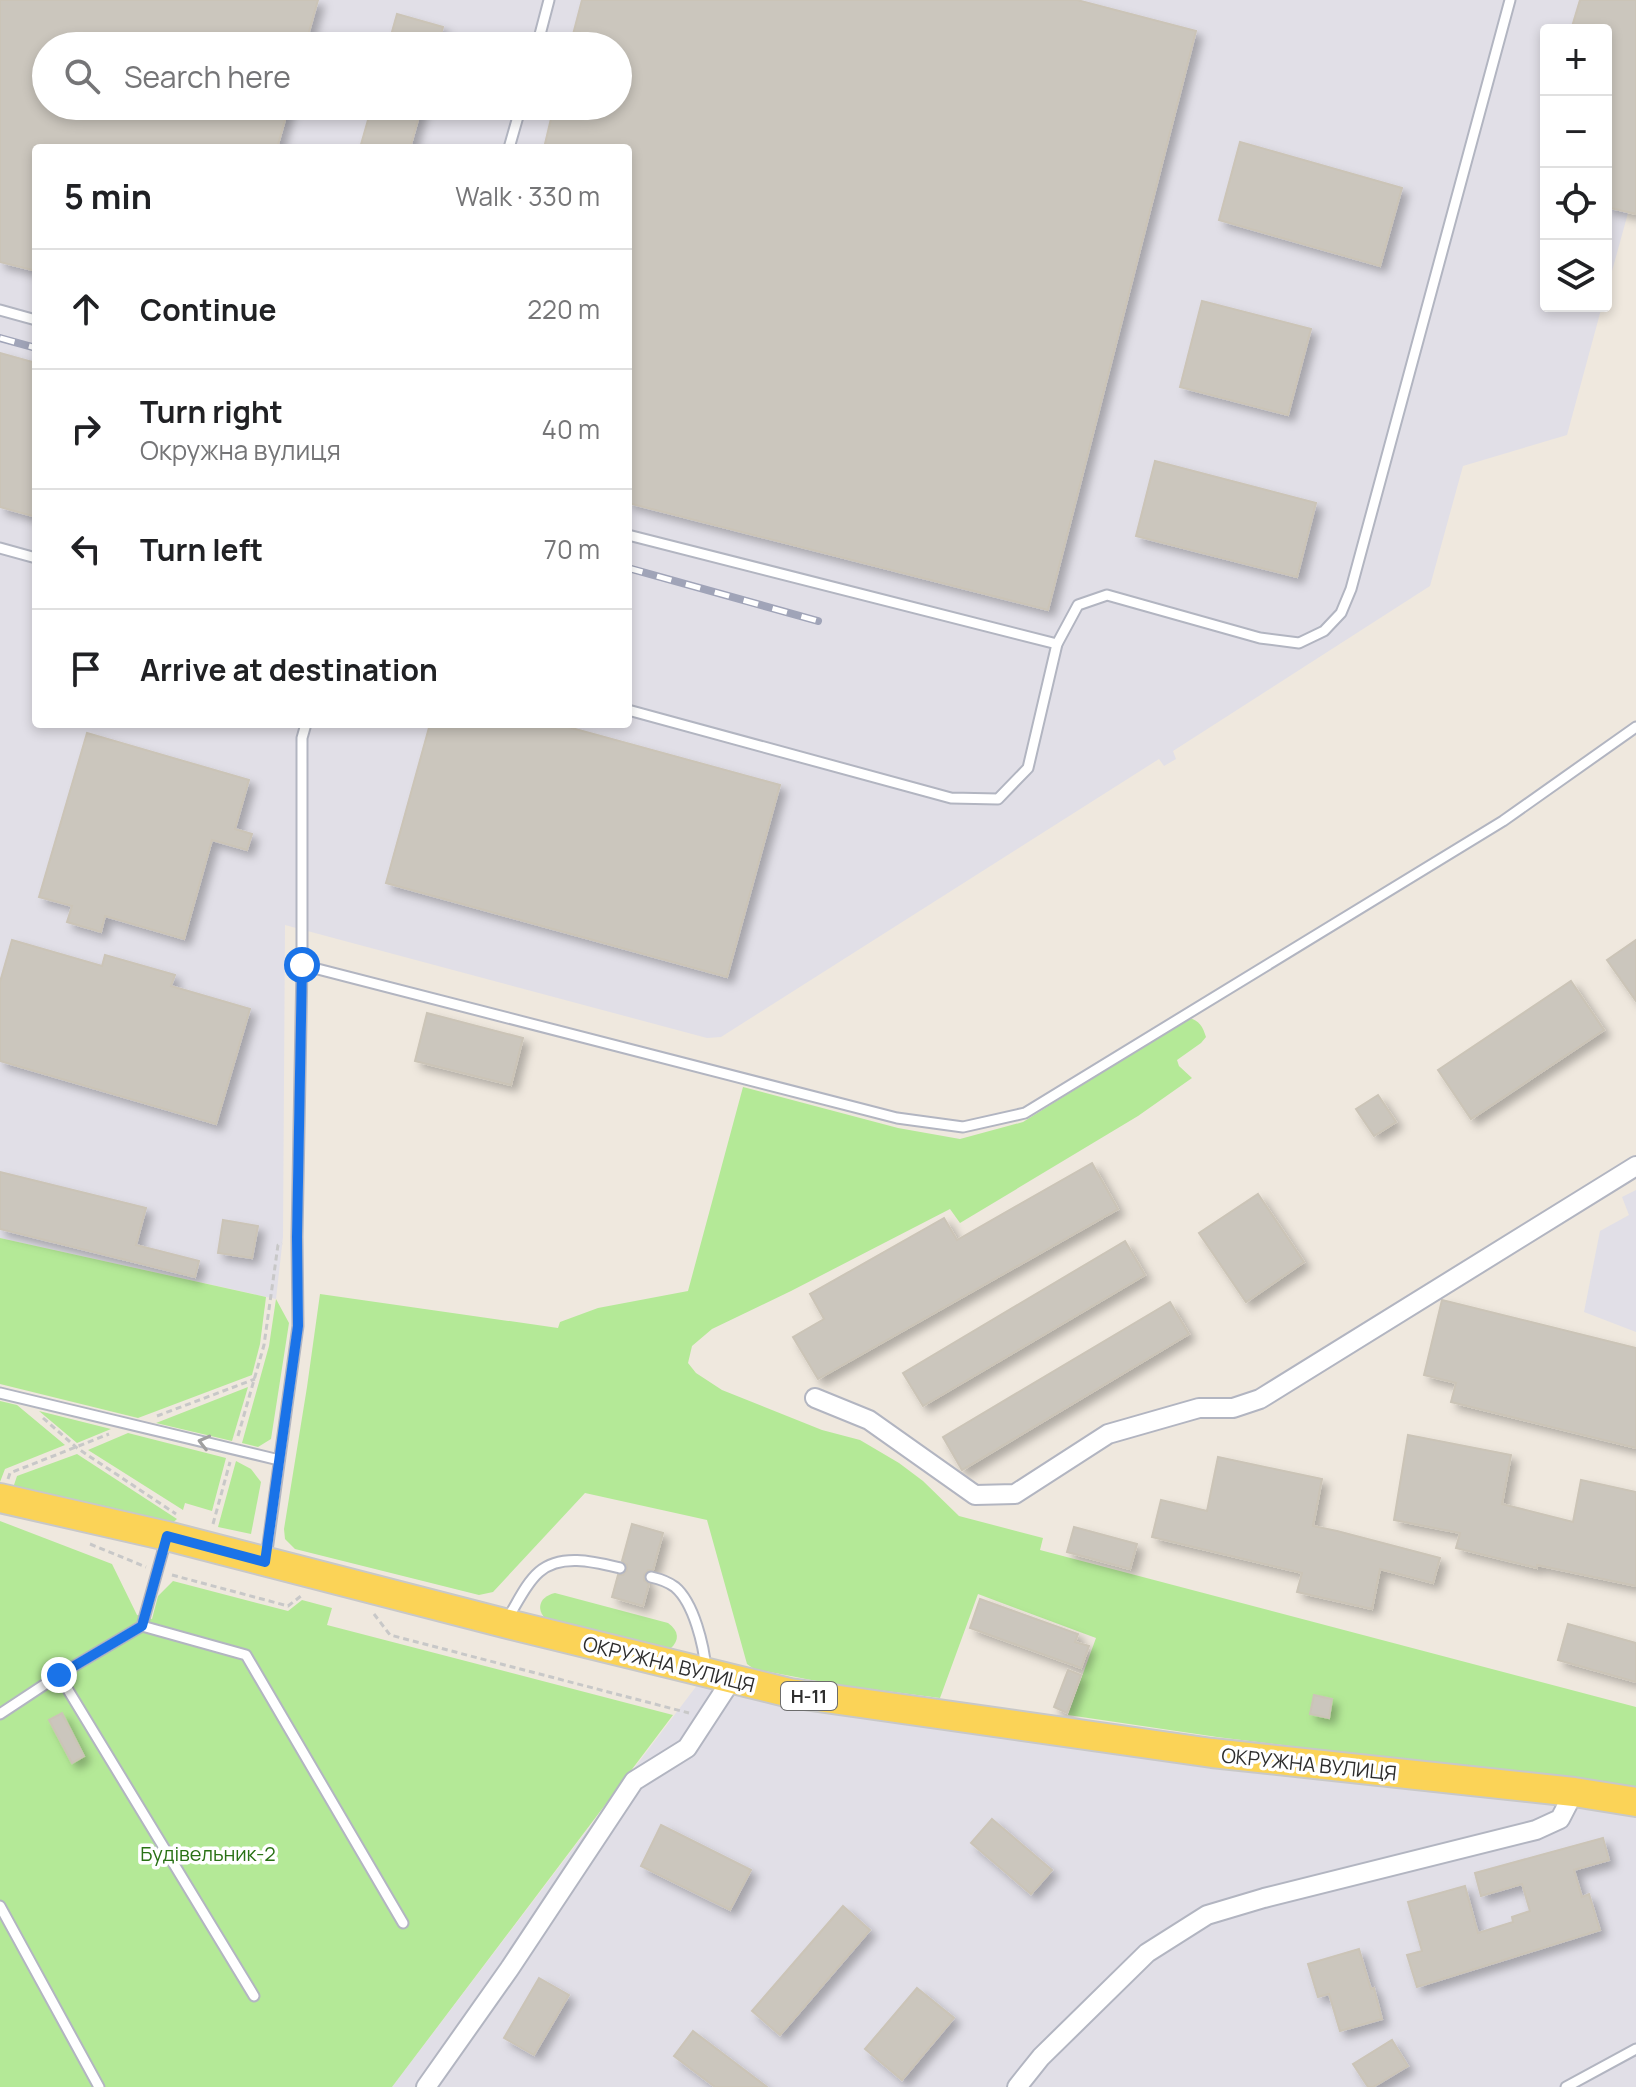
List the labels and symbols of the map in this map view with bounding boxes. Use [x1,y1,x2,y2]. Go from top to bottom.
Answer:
route start [284,947,320,983]
one-way arrow [197,1434,211,1451]
street label: ОКРУЖНА ВУЛИЦЯ [580,1630,758,1698]
route end [41,1657,77,1693]
road number: Н-11 [781,1682,837,1710]
street label: ОКРУЖНА ВУЛИЦЯ [1220,1741,1398,1787]
park label: Будівельник-2 [140,1840,276,1867]

